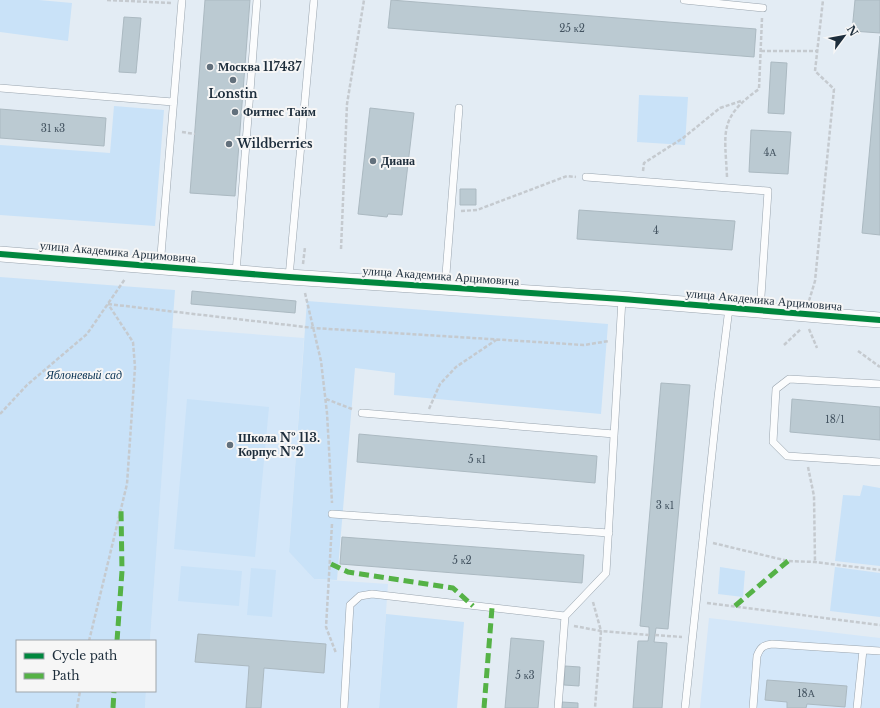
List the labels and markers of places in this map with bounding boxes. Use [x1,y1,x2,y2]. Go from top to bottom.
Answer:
place label: Москва 117437 [218,59,302,74]
marker: Москва 117437 [205,62,215,72]
marker: Lonstin [228,75,238,85]
place label: Lonstin [209,86,258,101]
place label: Фитнес Тайм [243,104,316,119]
marker: Фитнес Тайм [230,107,240,117]
place label: Wildberries [236,136,313,151]
marker: Wildberries [224,139,234,149]
place label: Диана [381,153,415,168]
marker: Диана [368,156,378,166]
place label: Школа № 113. Корпус №2 [238,430,320,459]
marker: Школа № 113. Корпус №2 [225,440,235,450]

